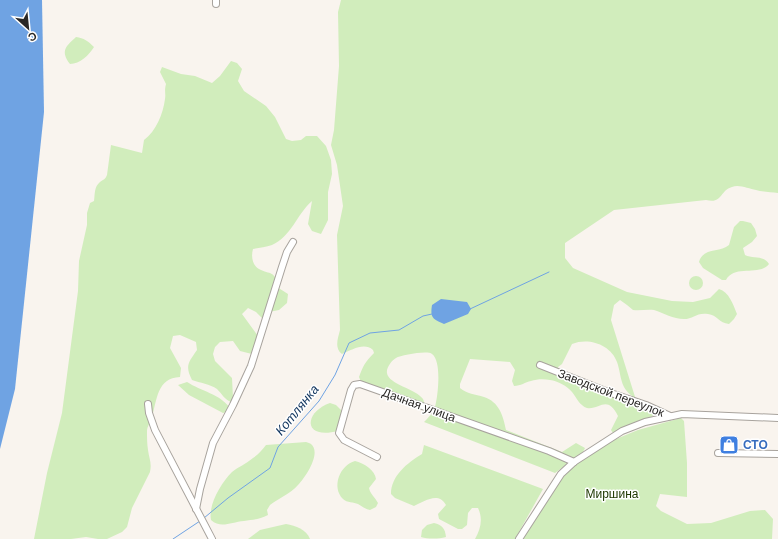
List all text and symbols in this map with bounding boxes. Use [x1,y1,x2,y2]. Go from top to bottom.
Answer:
north arrow [8,8,48,48]
text: С [26,30,39,44]
street label: Заводской переулок [556,366,667,420]
water label: Котлянка [272,382,322,438]
street label: Дачная улица [380,385,458,425]
shop icon: СТО [718,434,740,456]
place label: СТО [743,438,768,452]
park label: Миршина [585,487,639,501]

